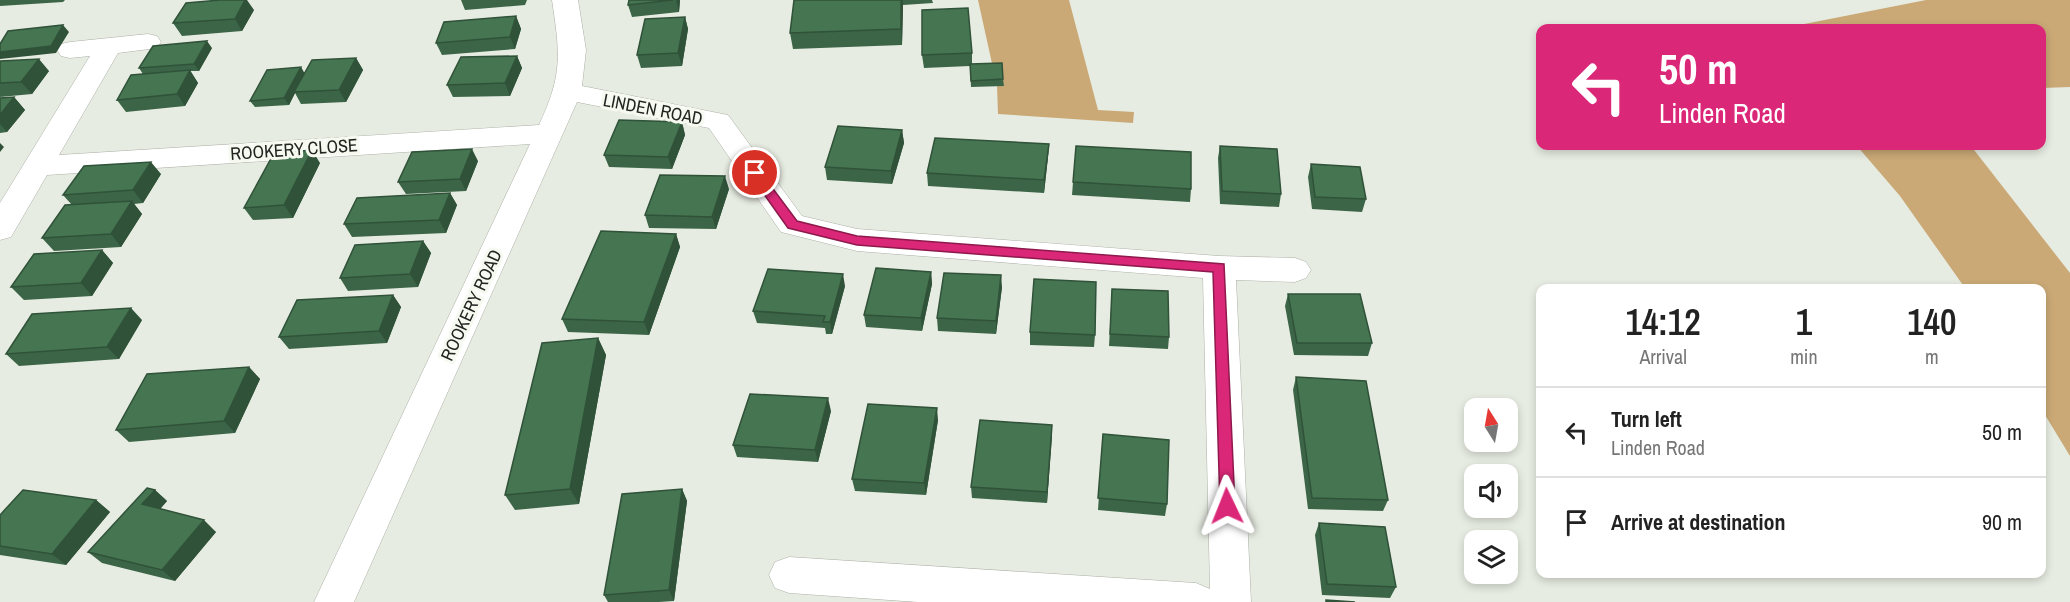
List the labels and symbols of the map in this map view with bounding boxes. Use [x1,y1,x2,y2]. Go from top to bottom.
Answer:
street label: LINDEN ROAD [601,87,705,131]
street label: ROOKERY CLOSE [230,132,358,166]
pin [729,147,780,198]
street label: ROOKERY ROAD [434,245,508,365]
north arrow [1464,398,1518,452]
position arrow [1195,474,1259,538]

